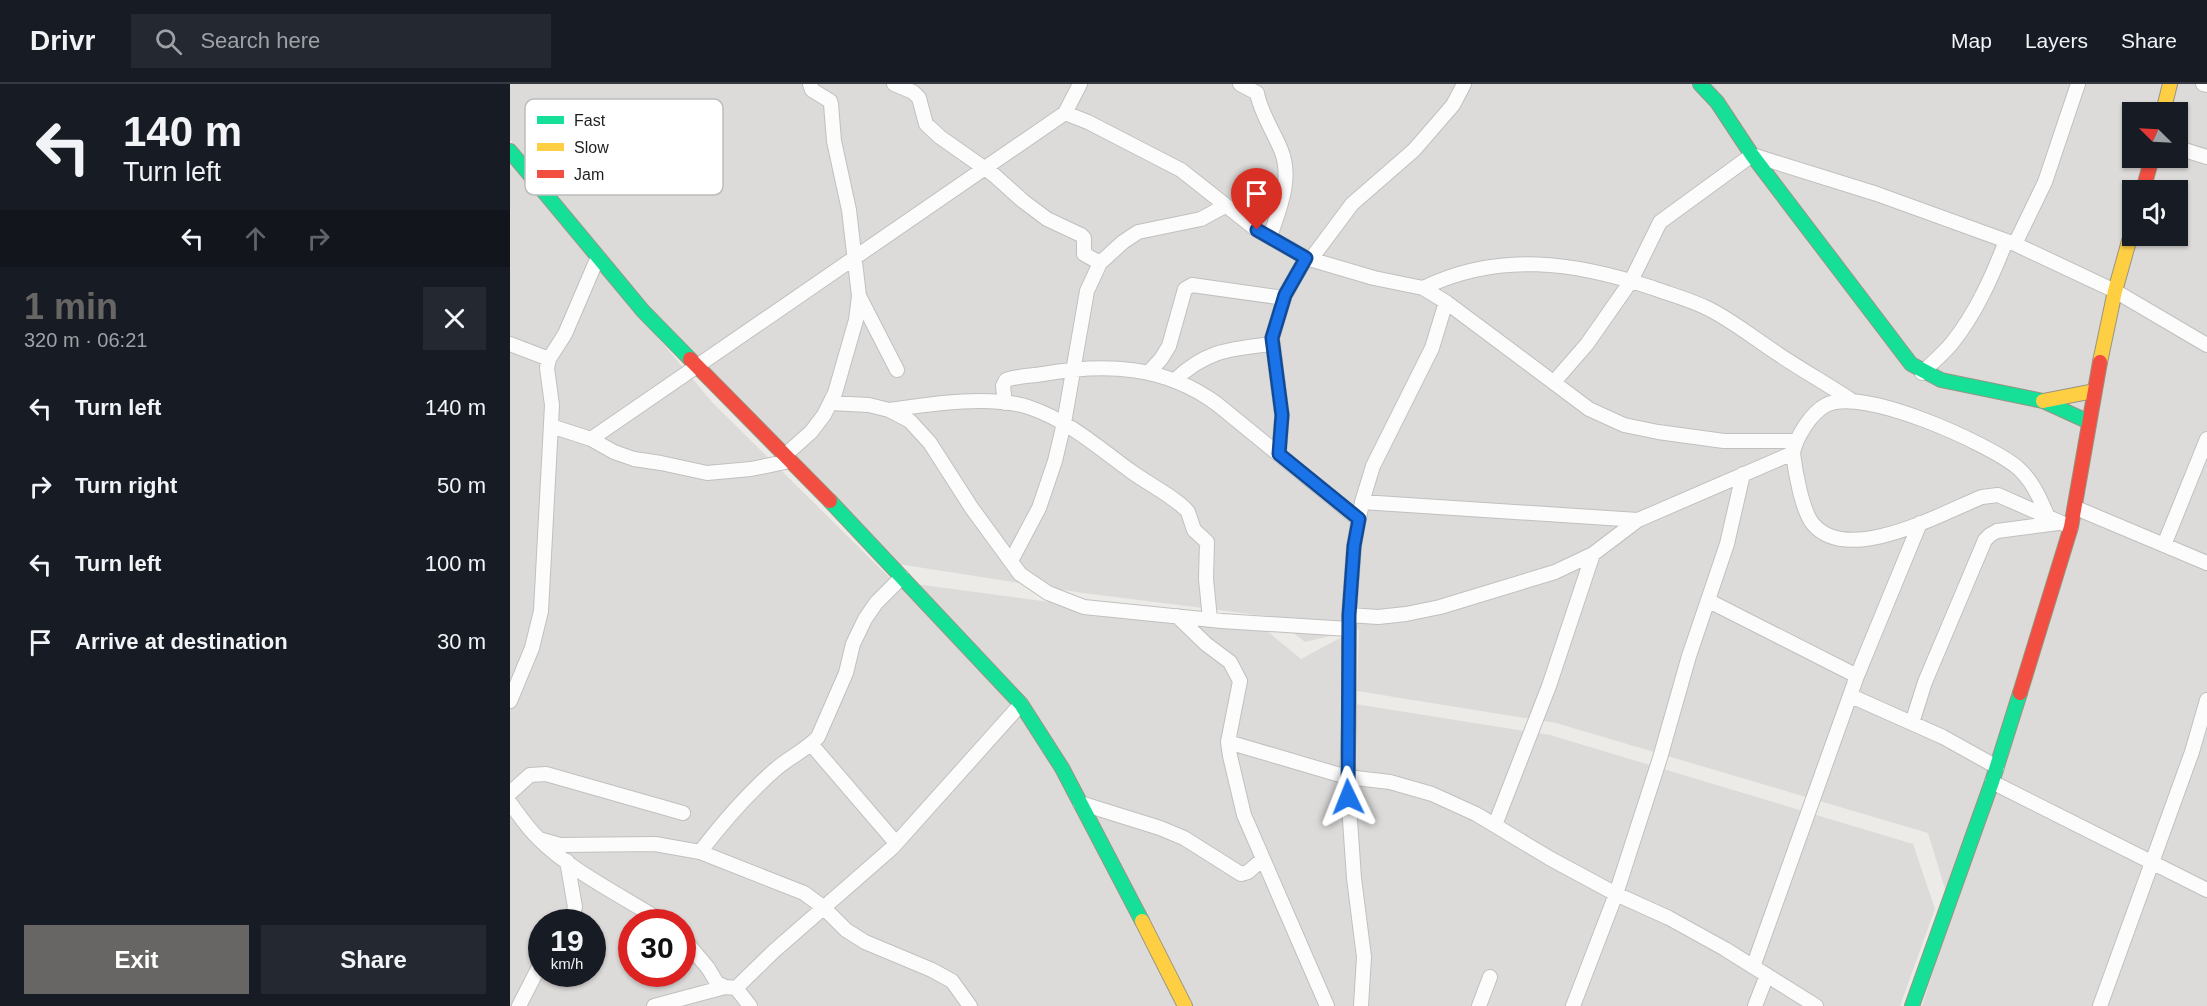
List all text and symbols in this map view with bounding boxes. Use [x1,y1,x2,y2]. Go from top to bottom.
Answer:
search box [131,14,551,68]
text: Drivr [30,25,95,56]
icon: search [152,25,185,58]
text: Search here [200,28,320,53]
text: Map [1951,29,1992,52]
text: Layers [2025,29,2088,52]
text: Share [2121,29,2177,52]
legend [525,99,723,195]
north arrow [2122,102,2188,168]
map controls [2122,102,2188,246]
icon: left [24,108,102,186]
text: 140 m [123,108,242,155]
text: Fast [574,112,606,129]
text: Slow [574,139,609,156]
text: Turn left [123,157,221,187]
text: Jam [574,166,604,183]
pin [1231,168,1282,230]
icon: arrive [1240,177,1273,210]
button: sound [2122,180,2188,246]
icon: left [176,222,209,255]
icon: ahead [239,222,272,255]
icon: right [302,222,335,255]
text: 1 min [24,286,118,327]
button: close [423,287,486,350]
text: 320 m · 06:21 [24,329,147,351]
icon: left [24,392,57,425]
text: Turn left [75,395,161,420]
text: 140 m [425,395,486,420]
icon: right [24,470,57,503]
text: Turn right [75,473,177,498]
text: 50 m [437,473,486,498]
icon: left [24,548,57,581]
text: Turn left [75,551,161,576]
text: 100 m [425,551,486,576]
icon: arrive [24,626,57,659]
text: Arrive at destination [75,629,288,654]
text: 30 m [437,629,486,654]
position arrow [1316,765,1380,829]
speed limit sign: 30 [618,909,696,987]
text: 19 [550,924,584,957]
button: Exit [24,925,249,994]
button: Share [261,925,486,994]
text: km/h [551,955,583,972]

